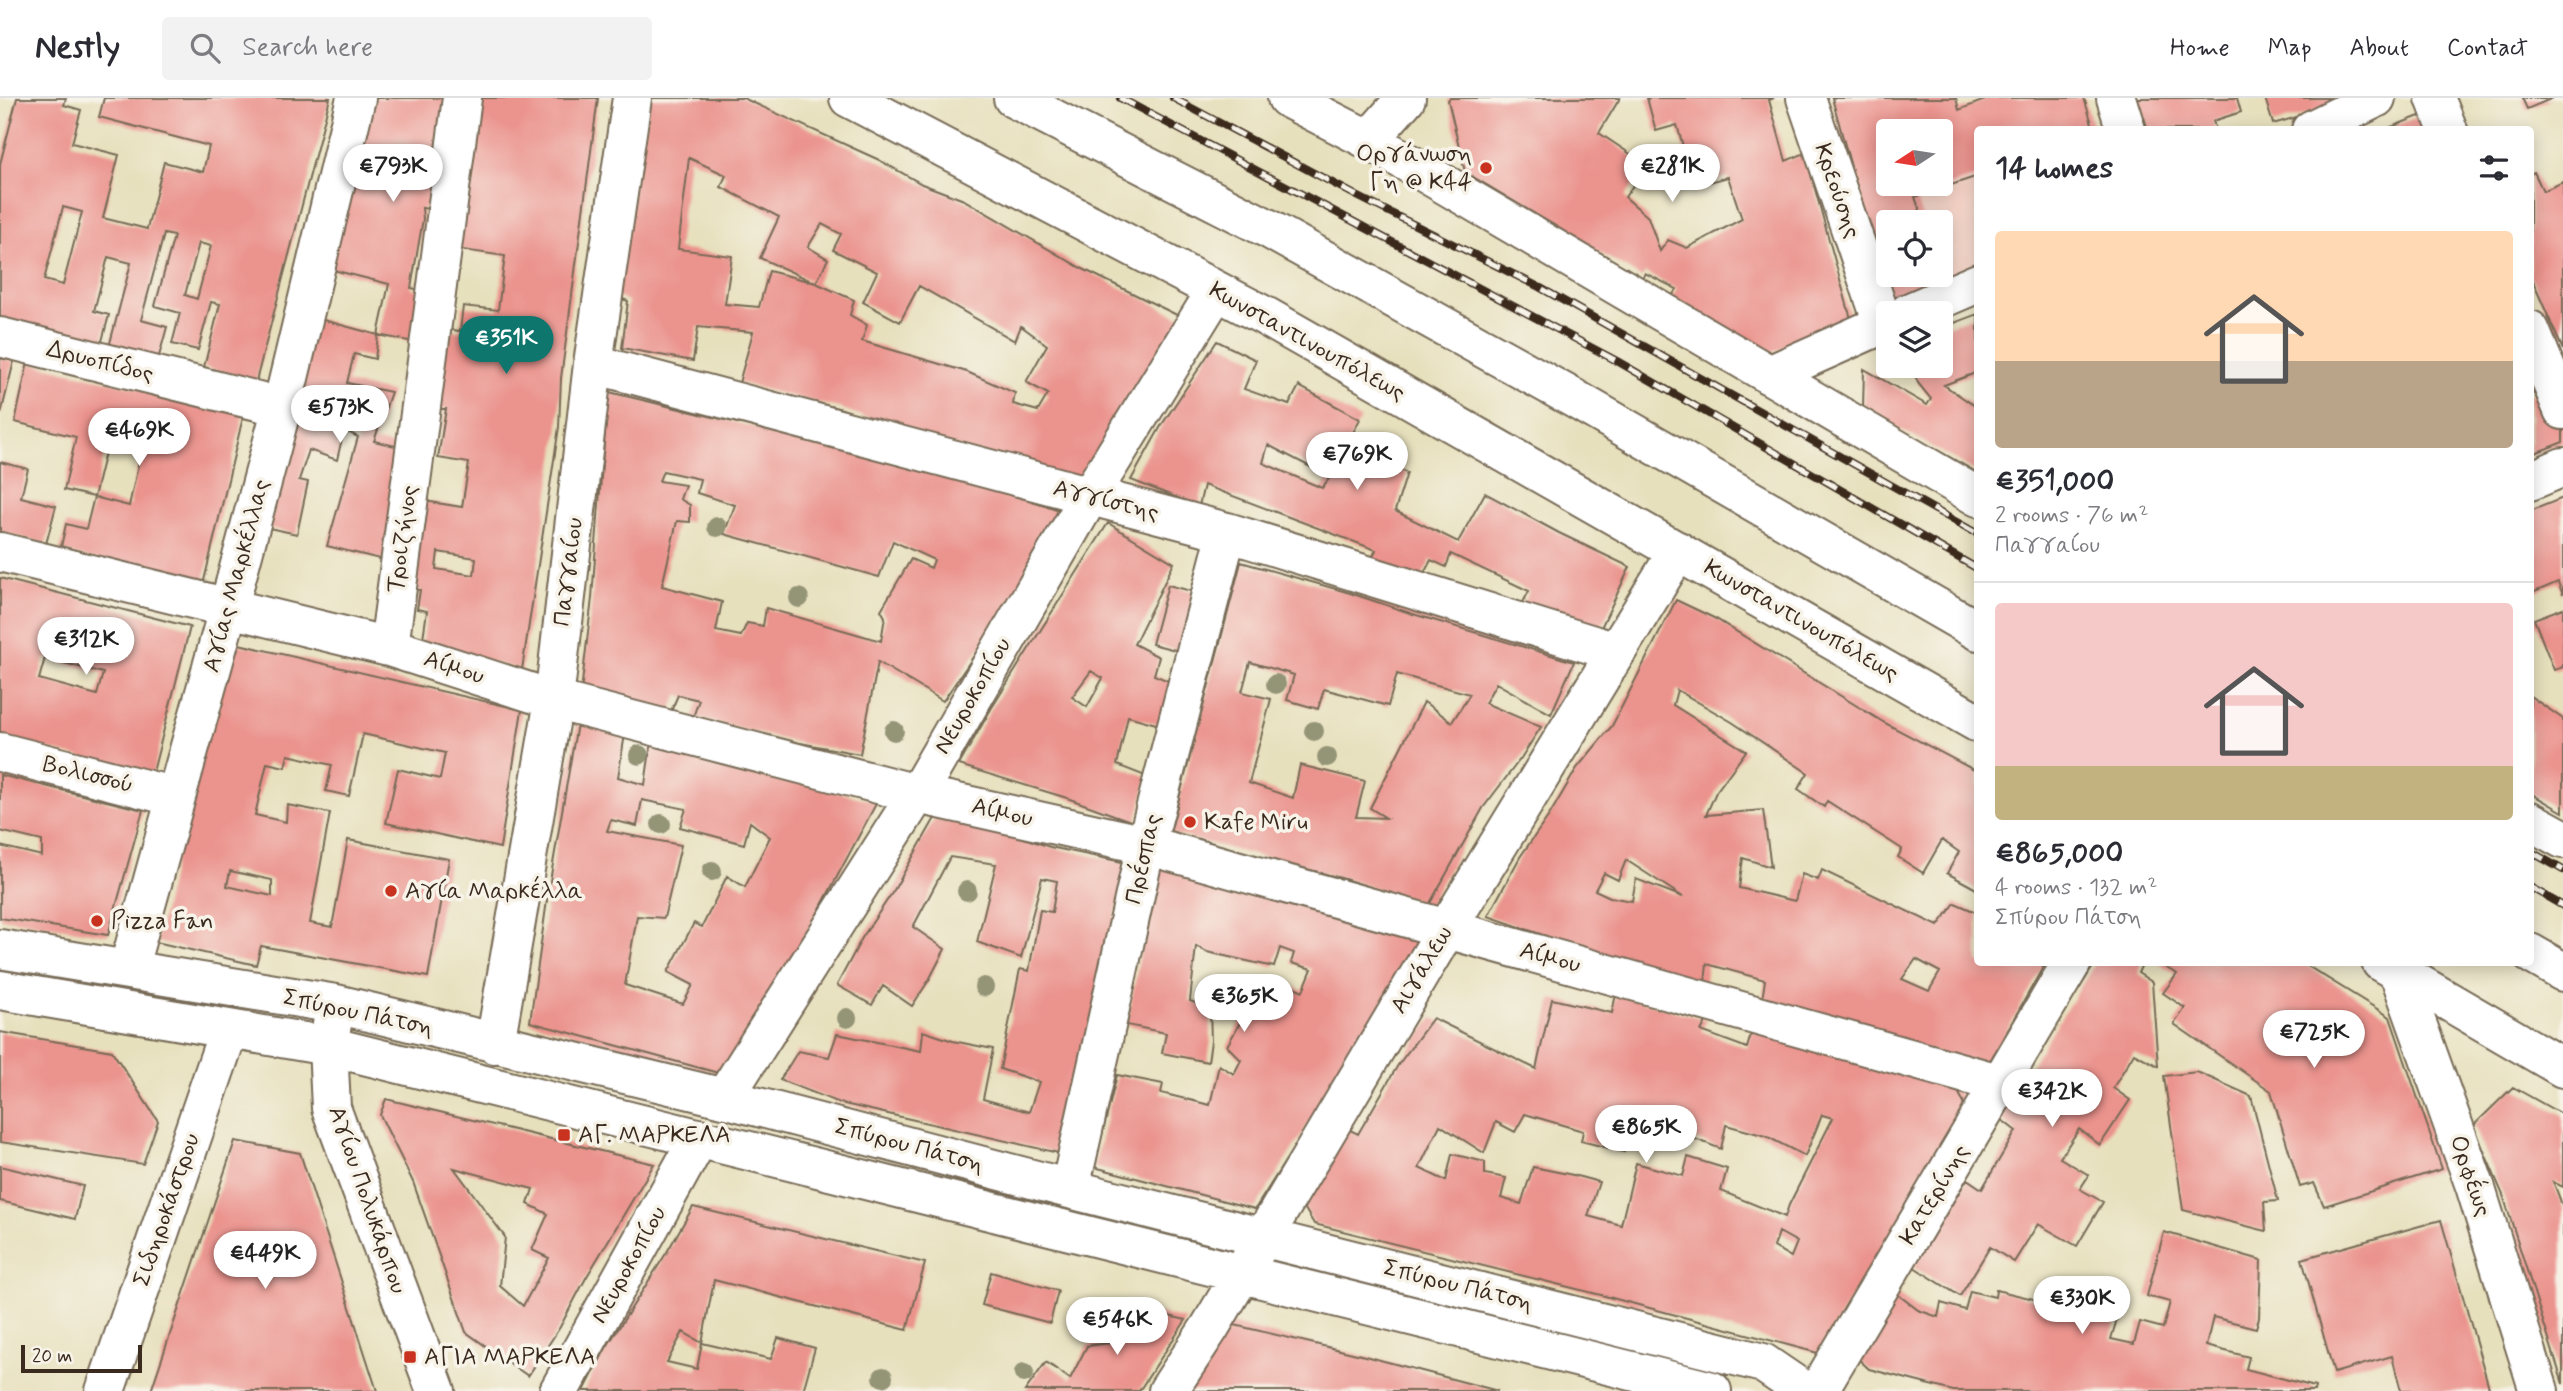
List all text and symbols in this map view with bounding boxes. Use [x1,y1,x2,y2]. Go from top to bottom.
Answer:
search box [162,17,652,80]
text: Nestly [35,26,120,70]
icon: search [186,29,224,67]
text: Search here [242,31,373,65]
text: Home [2170,33,2230,64]
text: Map [2268,33,2312,64]
text: About [2350,33,2409,64]
text: Contact [2447,33,2528,64]
north arrow [1876,119,1953,196]
map controls [1876,119,1953,378]
place label: Οργάνωση Γη @ Κ44 [1356,139,1472,198]
street label: Κρεούσης [1806,139,1868,243]
pin: €793K [344,144,442,204]
pin: €281K [1623,144,1721,204]
text: 14 homes [1995,149,2113,188]
icon: filters [2475,149,2513,187]
text: €793K [359,152,427,182]
text: €281K [1640,152,1704,182]
marker: Οργάνωση Γη @ Κ44 [1478,160,1494,176]
button: locate [1876,210,1953,287]
street label: Κωνσταντινουπόλεως [1203,275,1411,409]
icon: home [2191,276,2317,402]
button: layers [1876,301,1953,378]
pin: €351K [457,316,555,376]
text: €351K [475,324,537,354]
street label: Δρυοπίδος [43,334,157,390]
pin: €573K [291,386,389,445]
text: €573K [307,393,373,423]
pin: €469K [90,408,188,468]
text: €469K [104,416,174,446]
pin: €769K [1308,432,1406,492]
text: €769K [1322,440,1392,470]
text: €351,000 [1995,462,2114,501]
street label: Αγγίστης [1050,473,1162,529]
street label: Αγίας Μαρκέλλας [195,476,278,676]
street label: Τροιζήνος [380,483,426,595]
text: 2 rooms · 76 m² [1995,501,2148,531]
street label: Παγγαίου [547,516,591,628]
text: Παγγαίου [1995,531,2100,561]
street label: Κωνσταντινουπόλεως [1698,553,1904,689]
pin: €312K [37,618,135,677]
text: €312K [53,625,119,655]
street label: Νευροκοπίου [927,632,1019,760]
street label: Αίμου [420,644,488,692]
icon: home [2191,648,2317,774]
street label: Βολισσού [40,749,136,801]
street label: Αίμου [968,791,1036,835]
place label: Kafe Miru [1204,807,1308,838]
street label: Πρέσπας [1118,810,1169,907]
marker: Kafe Miru [1182,814,1198,830]
text: €865,000 [1995,834,2123,873]
text: 4 rooms · 132 m² [1995,873,2157,903]
place label: Αγία Μαρκέλλα [405,875,583,907]
marker: Αγία Μαρκέλλα [383,883,399,899]
text: Σπύρου Πάτση [1995,903,2142,933]
place label: Pizza Fan [111,906,214,937]
marker: Pizza Fan [89,913,105,929]
street label: Αιγάλεω [1384,920,1460,1020]
street label: Αίμου [1516,935,1584,981]
pin: €365K [1195,974,1293,1034]
street label: Σπύρου Πάτση [280,982,436,1044]
text: €365K [1210,982,1278,1012]
pin: €725K [2265,1010,2363,1070]
text: €725K [2279,1018,2349,1048]
pin: €342K [2003,1070,2101,1129]
text: €342K [2017,1077,2087,1107]
street label: Αγίου Πολυκάρπου [320,1102,414,1298]
pin: €865K [1597,1105,1695,1165]
street label: Σπύρου Πάτση [831,1111,987,1181]
text: €865K [1611,1113,1681,1143]
place label: ΑΓ. ΜΑΡΚΕΛΑ [578,1120,731,1151]
marker: ΑΓ. ΜΑΡΚΕΛΑ [556,1127,572,1143]
street label: Σιδηροκάστρου [126,1129,208,1291]
street label: Ορφέως [2442,1131,2499,1221]
street label: Κατερίνης [1893,1139,1977,1251]
street label: Νευροκοπίου [584,1201,674,1329]
pin: €449K [216,1232,314,1291]
text: €449K [230,1239,300,1269]
street label: Σπύρου Πάτση [1380,1252,1536,1320]
pin: €330K [2033,1276,2131,1336]
text: €330K [2049,1284,2115,1314]
pin: €546K [1068,1298,1166,1357]
text: €546K [1082,1305,1152,1335]
scale bar [21,1342,142,1374]
place label: ΑΓΙΑ ΜΑΡΚΕΛΑ [424,1342,596,1373]
text: 20 m [32,1344,72,1369]
marker: ΑΓΙΑ ΜΑΡΚΕΛΑ [402,1349,418,1365]

